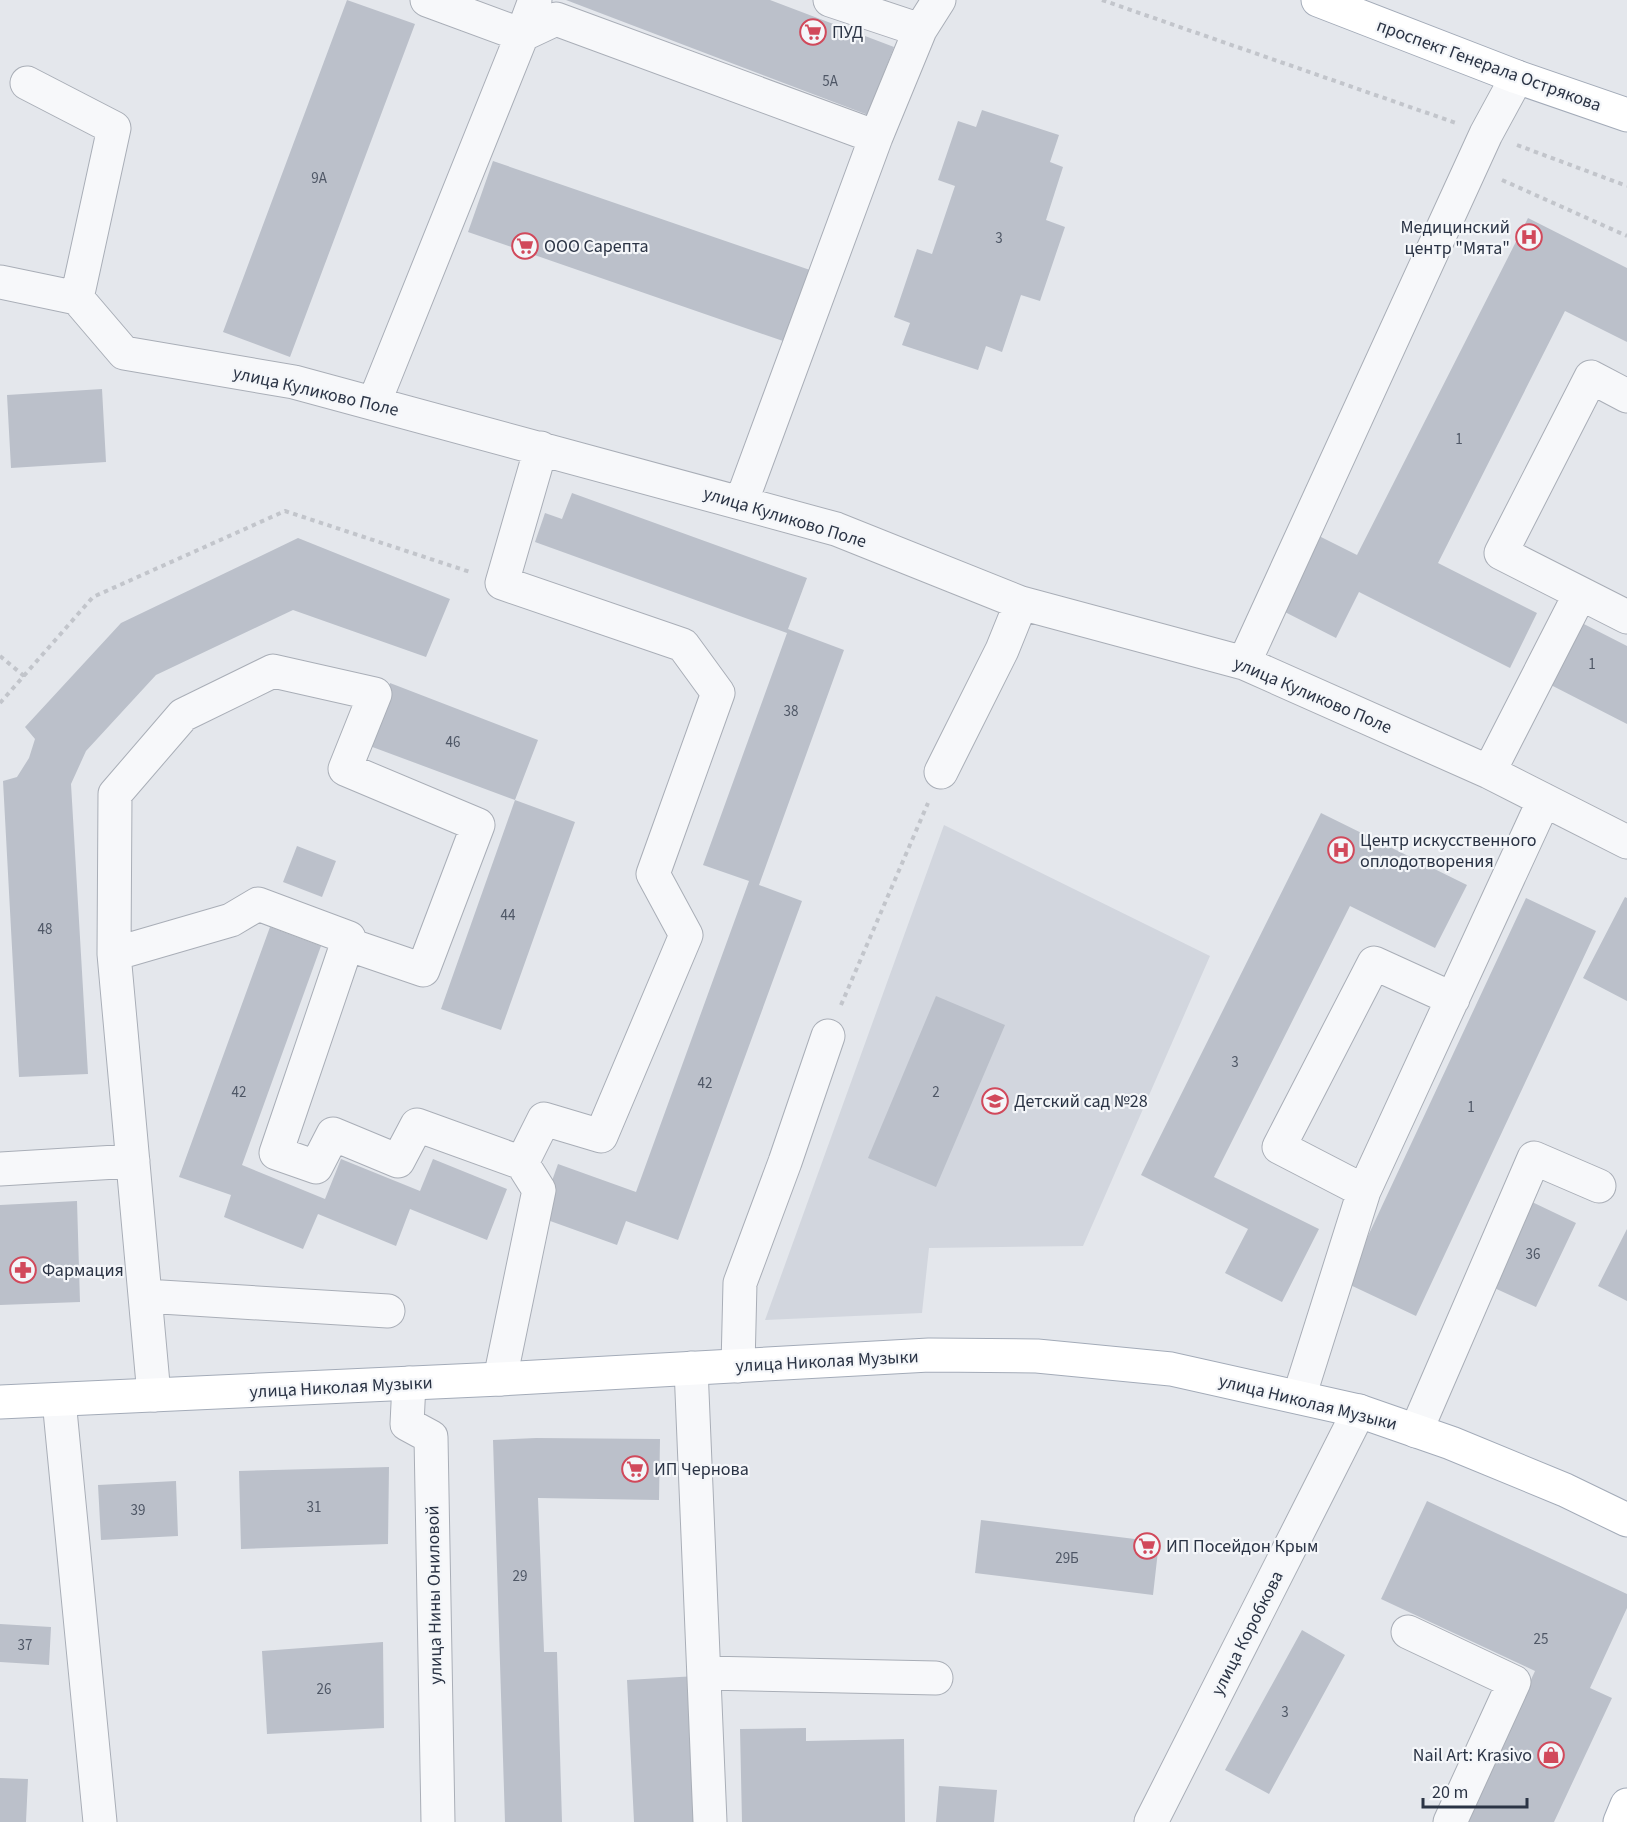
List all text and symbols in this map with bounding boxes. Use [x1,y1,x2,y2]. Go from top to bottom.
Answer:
street label: проспект Генерала Острякова [1373,13,1605,118]
supermarket icon: ПУД [798,17,828,47]
place label: ПУД [832,20,864,45]
house number: 5А [822,71,839,92]
house number: 9А [311,168,328,189]
place label: Медицинский центр "Мята" [1400,215,1510,261]
hospital icon: Медицинский центр "Мята" [1514,222,1544,252]
house number: 3 [995,228,1003,249]
supermarket icon: ООО Сарепта [510,231,540,261]
place label: ООО Сарепта [544,234,649,259]
street label: улица Куликово Поле [230,360,401,423]
house number: 1 [1455,429,1463,450]
street label: улица Куликово Поле [700,481,870,554]
street label: улица Куликово Поле [1230,651,1396,740]
house number: 1 [1588,654,1596,675]
house number: 38 [784,701,798,722]
house number: 46 [446,732,460,753]
place label: Центр искусственного оплодотворения [1360,828,1537,874]
hospital icon: Центр искусственного оплодотворения [1326,835,1356,865]
house number: 44 [501,905,516,926]
house number: 48 [38,919,52,940]
house number: 3 [1231,1052,1239,1073]
house number: 42 [698,1073,712,1094]
house number: 42 [232,1082,246,1103]
house number: 2 [932,1082,940,1103]
school or university icon: Детский сад №28 [980,1086,1010,1116]
place label: Детский сад №28 [1014,1089,1148,1114]
house number: 1 [1467,1097,1475,1118]
house number: 36 [1526,1244,1540,1265]
pharmacy icon: Фармация [8,1255,38,1285]
place label: Фармация [42,1258,124,1283]
street label: улица Николая Музыки [735,1344,919,1379]
street label: улица Николая Музыки [1216,1368,1400,1437]
street label: улица Николая Музыки [249,1370,433,1405]
supermarket icon: ИП Чернова [620,1454,650,1484]
place label: ИП Чернова [654,1457,749,1482]
house number: 31 [307,1497,321,1518]
house number: 39 [131,1500,145,1521]
street label: улица Нины Ониловой [420,1505,449,1685]
supermarket icon: ИП Посейдон Крым [1132,1531,1162,1561]
place label: ИП Посейдон Крым [1166,1534,1318,1559]
house number: 29Б [1055,1548,1079,1569]
house number: 29 [513,1566,527,1587]
street label: улица Коробкова [1205,1567,1290,1700]
house number: 25 [1534,1629,1548,1650]
house number: 37 [18,1635,32,1656]
house number: 26 [317,1679,331,1700]
house number: 3 [1281,1702,1289,1723]
shop icon: Nail Art: Krasivo [1536,1740,1566,1770]
place label: Nail Art: Krasivo [1413,1743,1532,1768]
scale bar [1423,1771,1526,1809]
text: 20 m [1432,1780,1468,1805]

